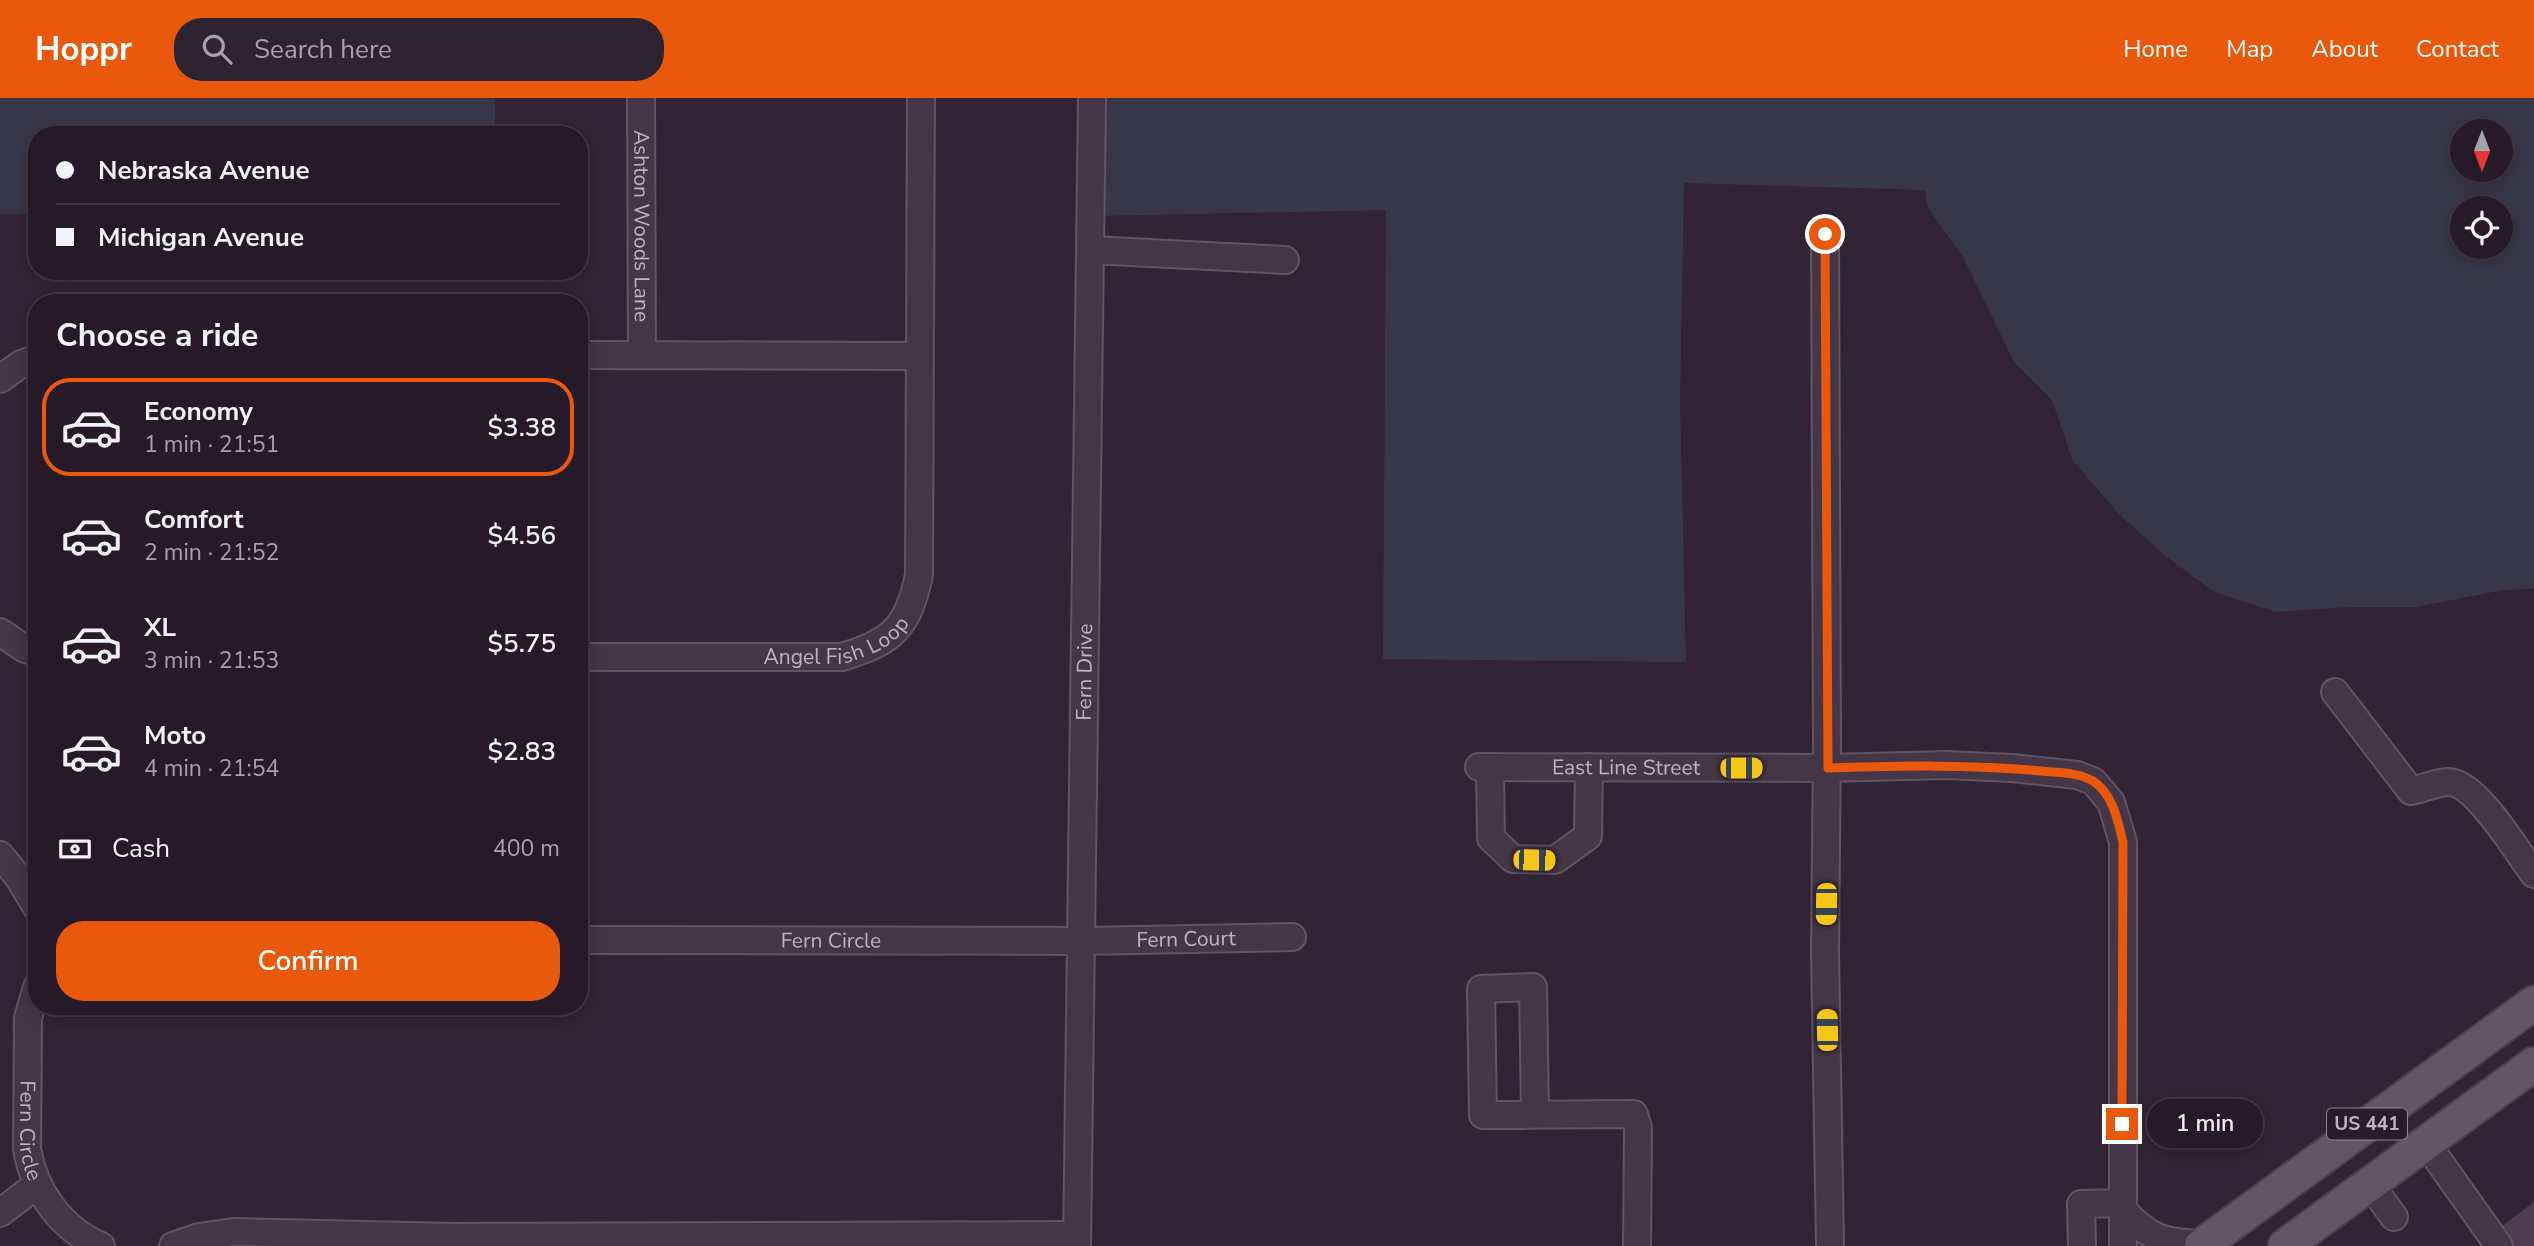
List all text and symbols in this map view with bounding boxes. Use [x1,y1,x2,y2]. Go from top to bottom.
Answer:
search box [174,18,664,81]
text: Hoppr [35,27,132,72]
icon: search [198,30,236,68]
text: Search here [254,32,392,67]
text: Home [2123,33,2188,65]
text: Map [2226,33,2273,65]
text: About [2311,33,2378,65]
text: Contact [2416,33,2499,65]
north arrow [2450,119,2513,182]
map controls [2450,119,2513,259]
street label: Ashton Woods Lane [627,130,656,322]
text: Nebraska Avenue [98,153,310,188]
button: locate [2450,196,2513,259]
route start [1809,218,1841,250]
text: Michigan Avenue [98,220,304,255]
text: Choose a ride [56,314,258,357]
text: Economy [144,394,253,429]
icon: car [60,396,123,459]
text: $3.38 [487,410,556,445]
text: 1 min · 21:51 [144,429,279,460]
text: Comfort [144,502,244,537]
icon: car [60,504,123,567]
text: $4.56 [487,518,556,553]
text: 2 min · 21:52 [144,537,279,568]
text: XL [144,610,176,645]
street label: Angel Fish Loop [763,611,915,671]
icon: car [60,612,123,675]
street label: Fern Drive [1070,623,1099,721]
text: $5.75 [487,626,556,661]
text: 3 min · 21:53 [144,645,279,676]
text: Moto [144,718,206,753]
icon: car [60,720,123,783]
text: $2.83 [487,734,556,769]
text: 4 min · 21:54 [144,753,279,784]
street label: East Line Street [1552,753,1701,782]
car [1721,758,1763,779]
icon: cash [56,830,94,868]
text: Cash [112,831,170,866]
text: 400 m [493,833,560,864]
car [1513,849,1556,871]
car [1816,883,1837,925]
button: Confirm [56,921,560,1001]
street label: Fern Court [1136,924,1237,954]
street label: Fern Circle [781,926,881,955]
car [1817,1009,1838,1051]
street label: Fern Circle [13,1080,49,1185]
callout: 1 min [2146,1100,2262,1148]
route end [2106,1108,2138,1140]
text: 1 min [2176,1108,2234,1139]
road number: US 441 [2327,1108,2407,1140]

